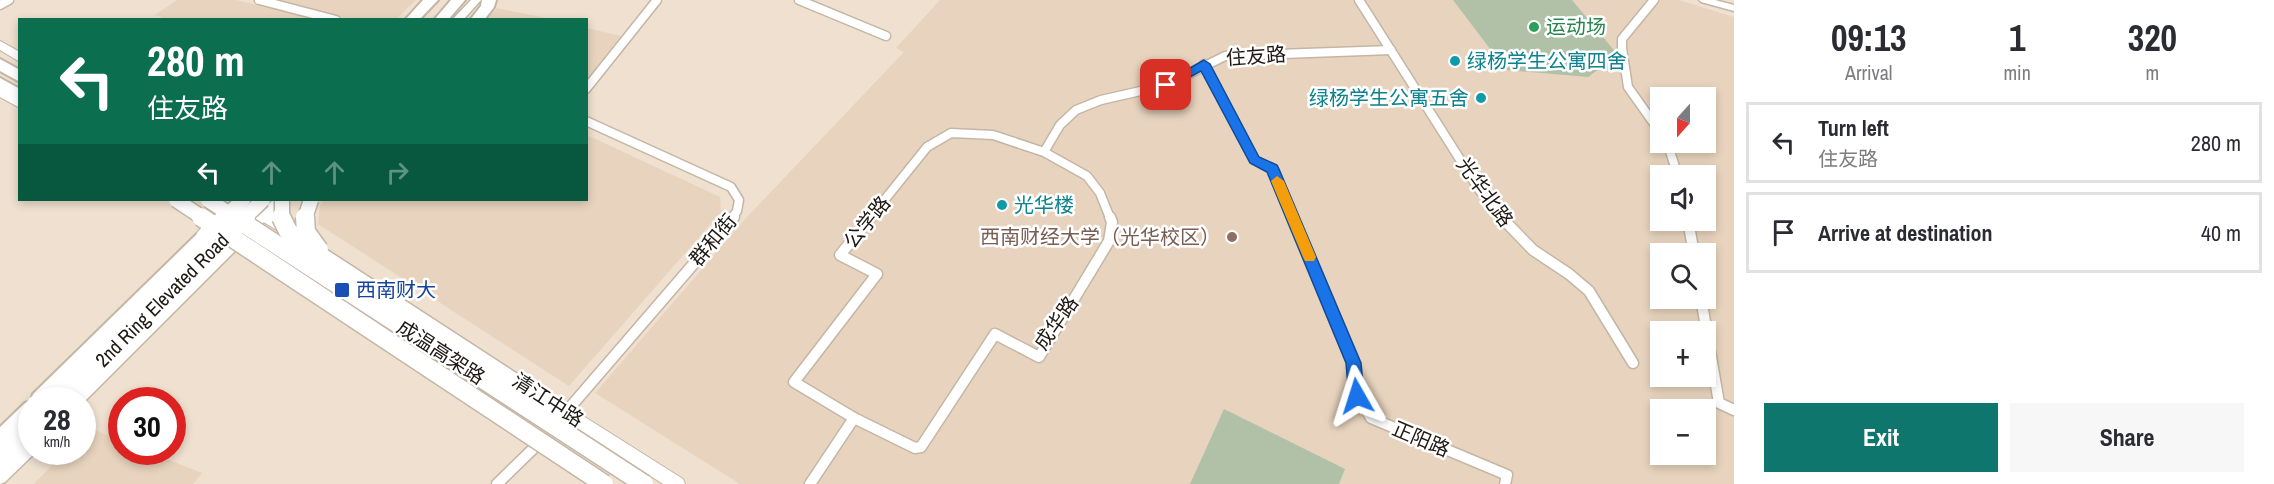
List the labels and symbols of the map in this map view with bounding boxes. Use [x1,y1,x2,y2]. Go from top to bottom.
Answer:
place label: 运动场 [1546,13,1606,40]
marker: 运动场 [1527,20,1541,34]
street label: 住友路 [1225,40,1287,71]
place label: 绿杨学生公寓四舍 [1467,47,1627,74]
marker: 绿杨学生公寓四舍 [1448,54,1462,68]
pin [1140,59,1191,110]
place label: 绿杨学生公寓五舍 [1309,84,1469,111]
north arrow [1650,87,1716,153]
marker: 绿杨学生公寓五舍 [1474,91,1488,105]
street label: 光华北路 [1451,151,1520,232]
street label: 公学路 [837,190,896,253]
place label: 光华楼 [1014,191,1074,218]
marker: 光华楼 [995,198,1009,212]
street label: 群和街 [683,208,742,271]
place label: 西南财经大学（光华校区） [980,223,1220,250]
street label: 2nd Ring Elevated Road [89,227,234,372]
marker: 西南财经大学（光华校区） [1225,230,1239,244]
place label: 西南财大 [356,276,436,303]
marker: 西南财大 [333,281,351,299]
street label: 成华路 [1027,290,1084,355]
street label: 成温高架路 [392,313,491,390]
position arrow [1325,364,1389,428]
street label: 清江中路 [507,366,589,433]
speed limit sign: 30 [108,387,186,465]
street label: 正阳路 [1388,414,1454,463]

